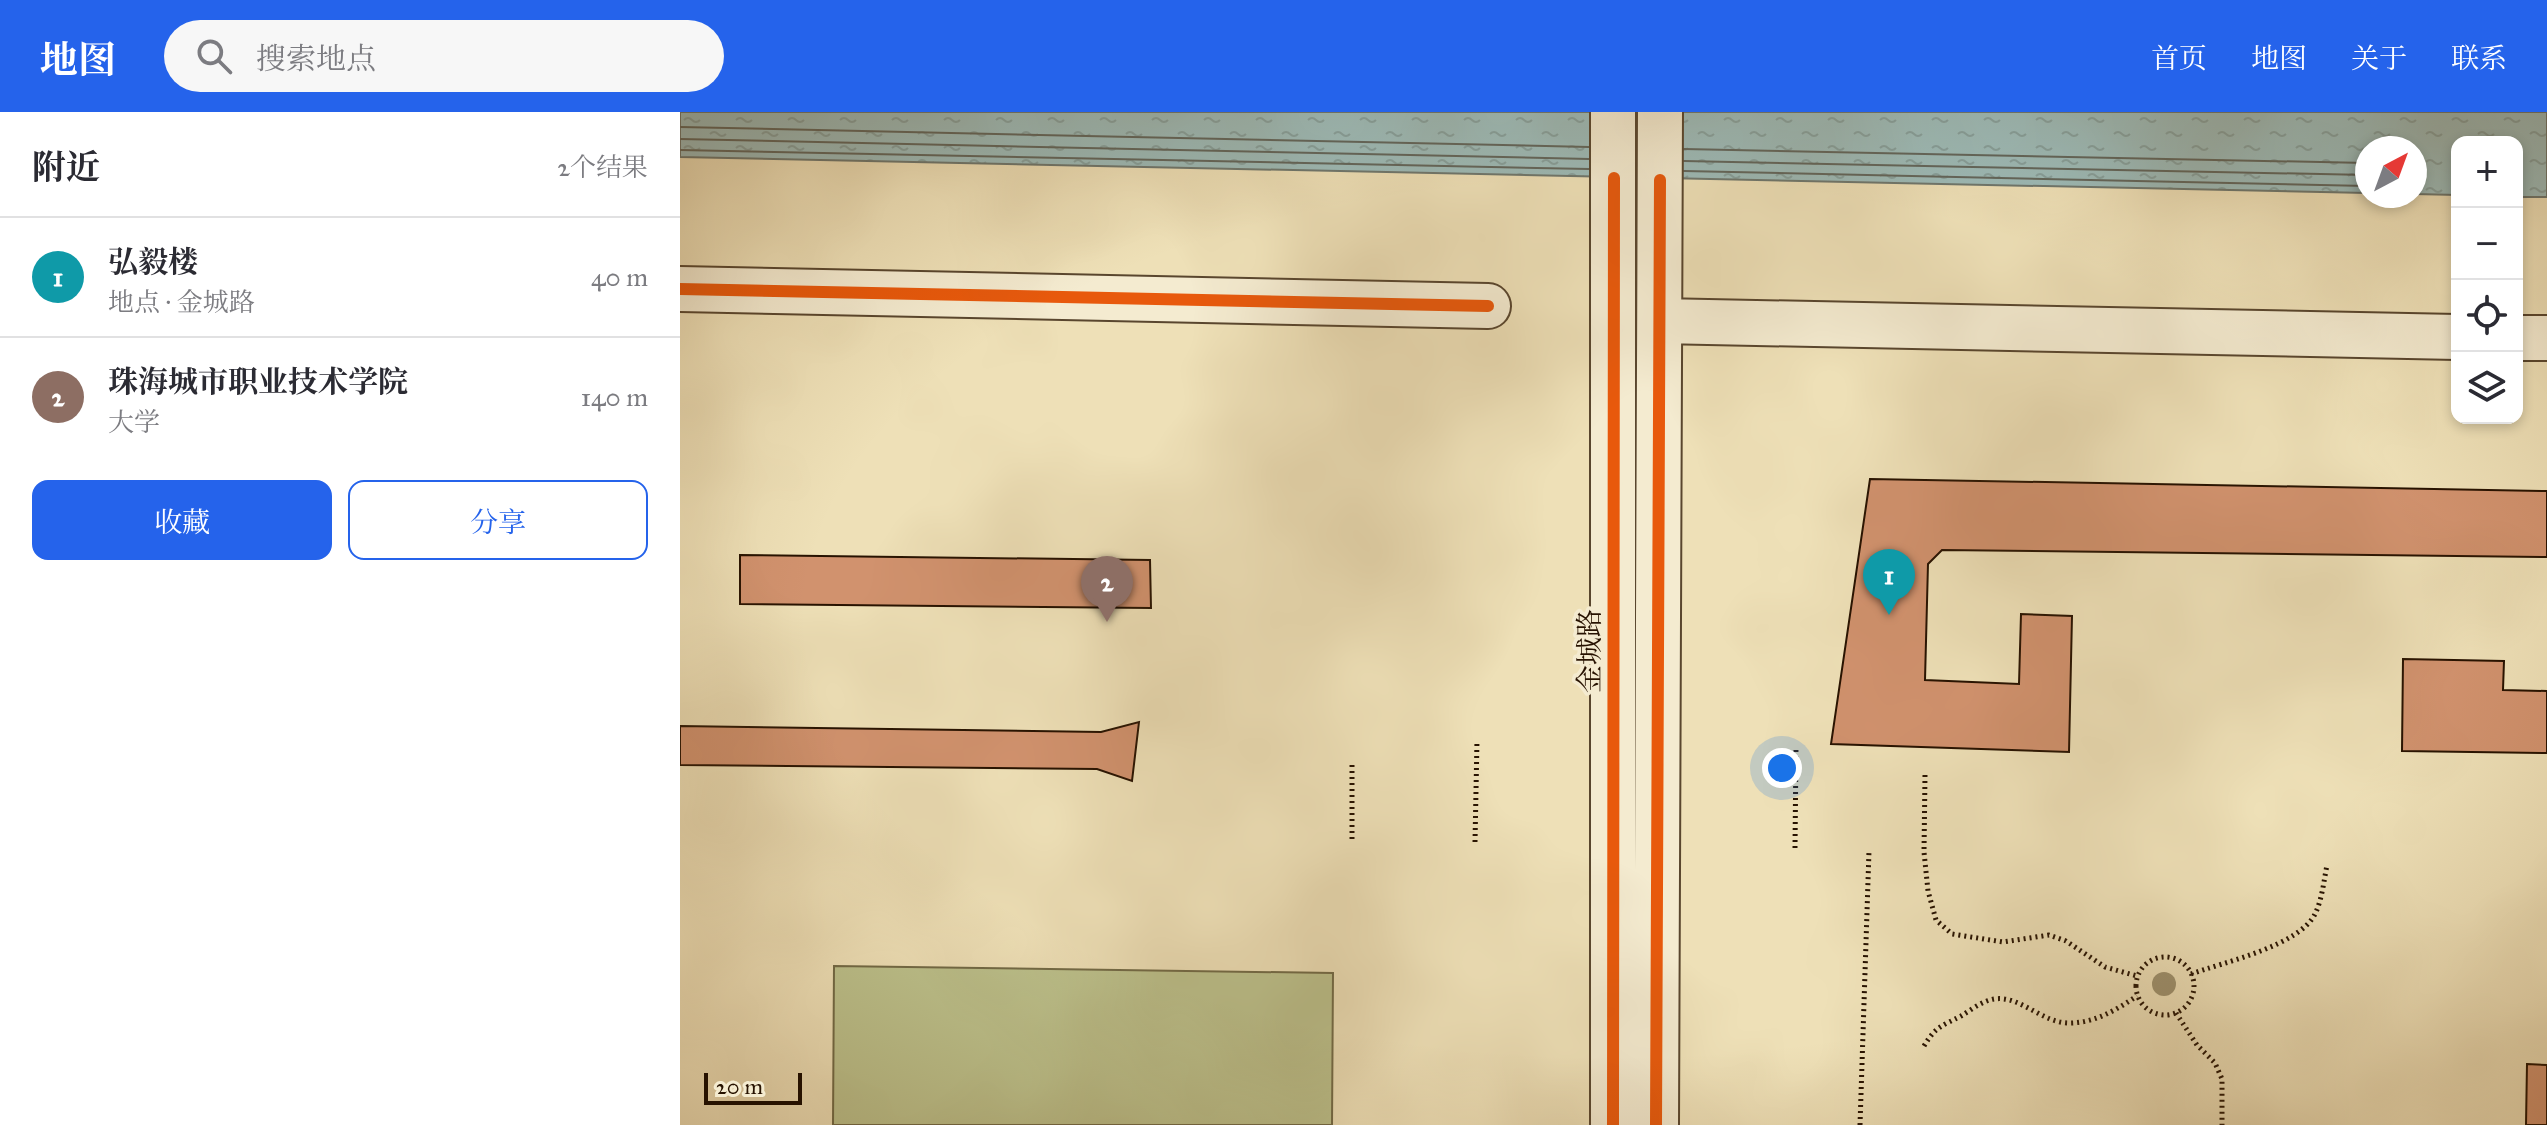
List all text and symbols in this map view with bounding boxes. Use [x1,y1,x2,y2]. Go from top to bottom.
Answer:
search box [164,20,724,92]
icon: search [192,34,236,78]
text: 地图 [40,37,116,83]
text: 搜索地点 [256,41,376,77]
text: 首页 [2151,41,2207,76]
text: 地图 [2251,41,2307,76]
text: 关于 [2351,41,2407,76]
text: 联系 [2451,41,2507,76]
north arrow [2355,136,2427,208]
map controls [2451,136,2523,424]
button: + [2451,136,2523,208]
text: 附近 [32,147,100,188]
text: 2个结果 [557,151,648,183]
button: − [2451,208,2523,280]
text: 弘毅楼 [108,244,198,280]
text: 1 [53,261,63,293]
text: 40 m [591,261,648,293]
button: locate [2451,280,2523,352]
text: 地点 · 金城路 [108,286,255,318]
button: layers [2451,352,2523,424]
text: 珠海城市职业技术学院 [108,364,408,400]
text: 2 [52,381,64,413]
text: 140 m [581,381,648,413]
text: 大学 [108,406,160,438]
button: 收藏 [32,480,332,560]
button: 分享 [348,480,648,560]
pin: 1 [1863,549,1915,615]
pin: 2 [1081,556,1133,622]
street label: 金城路 [1572,609,1607,693]
your location [1762,748,1802,788]
scale bar [704,1069,802,1105]
text: 20 m [716,1073,763,1100]

